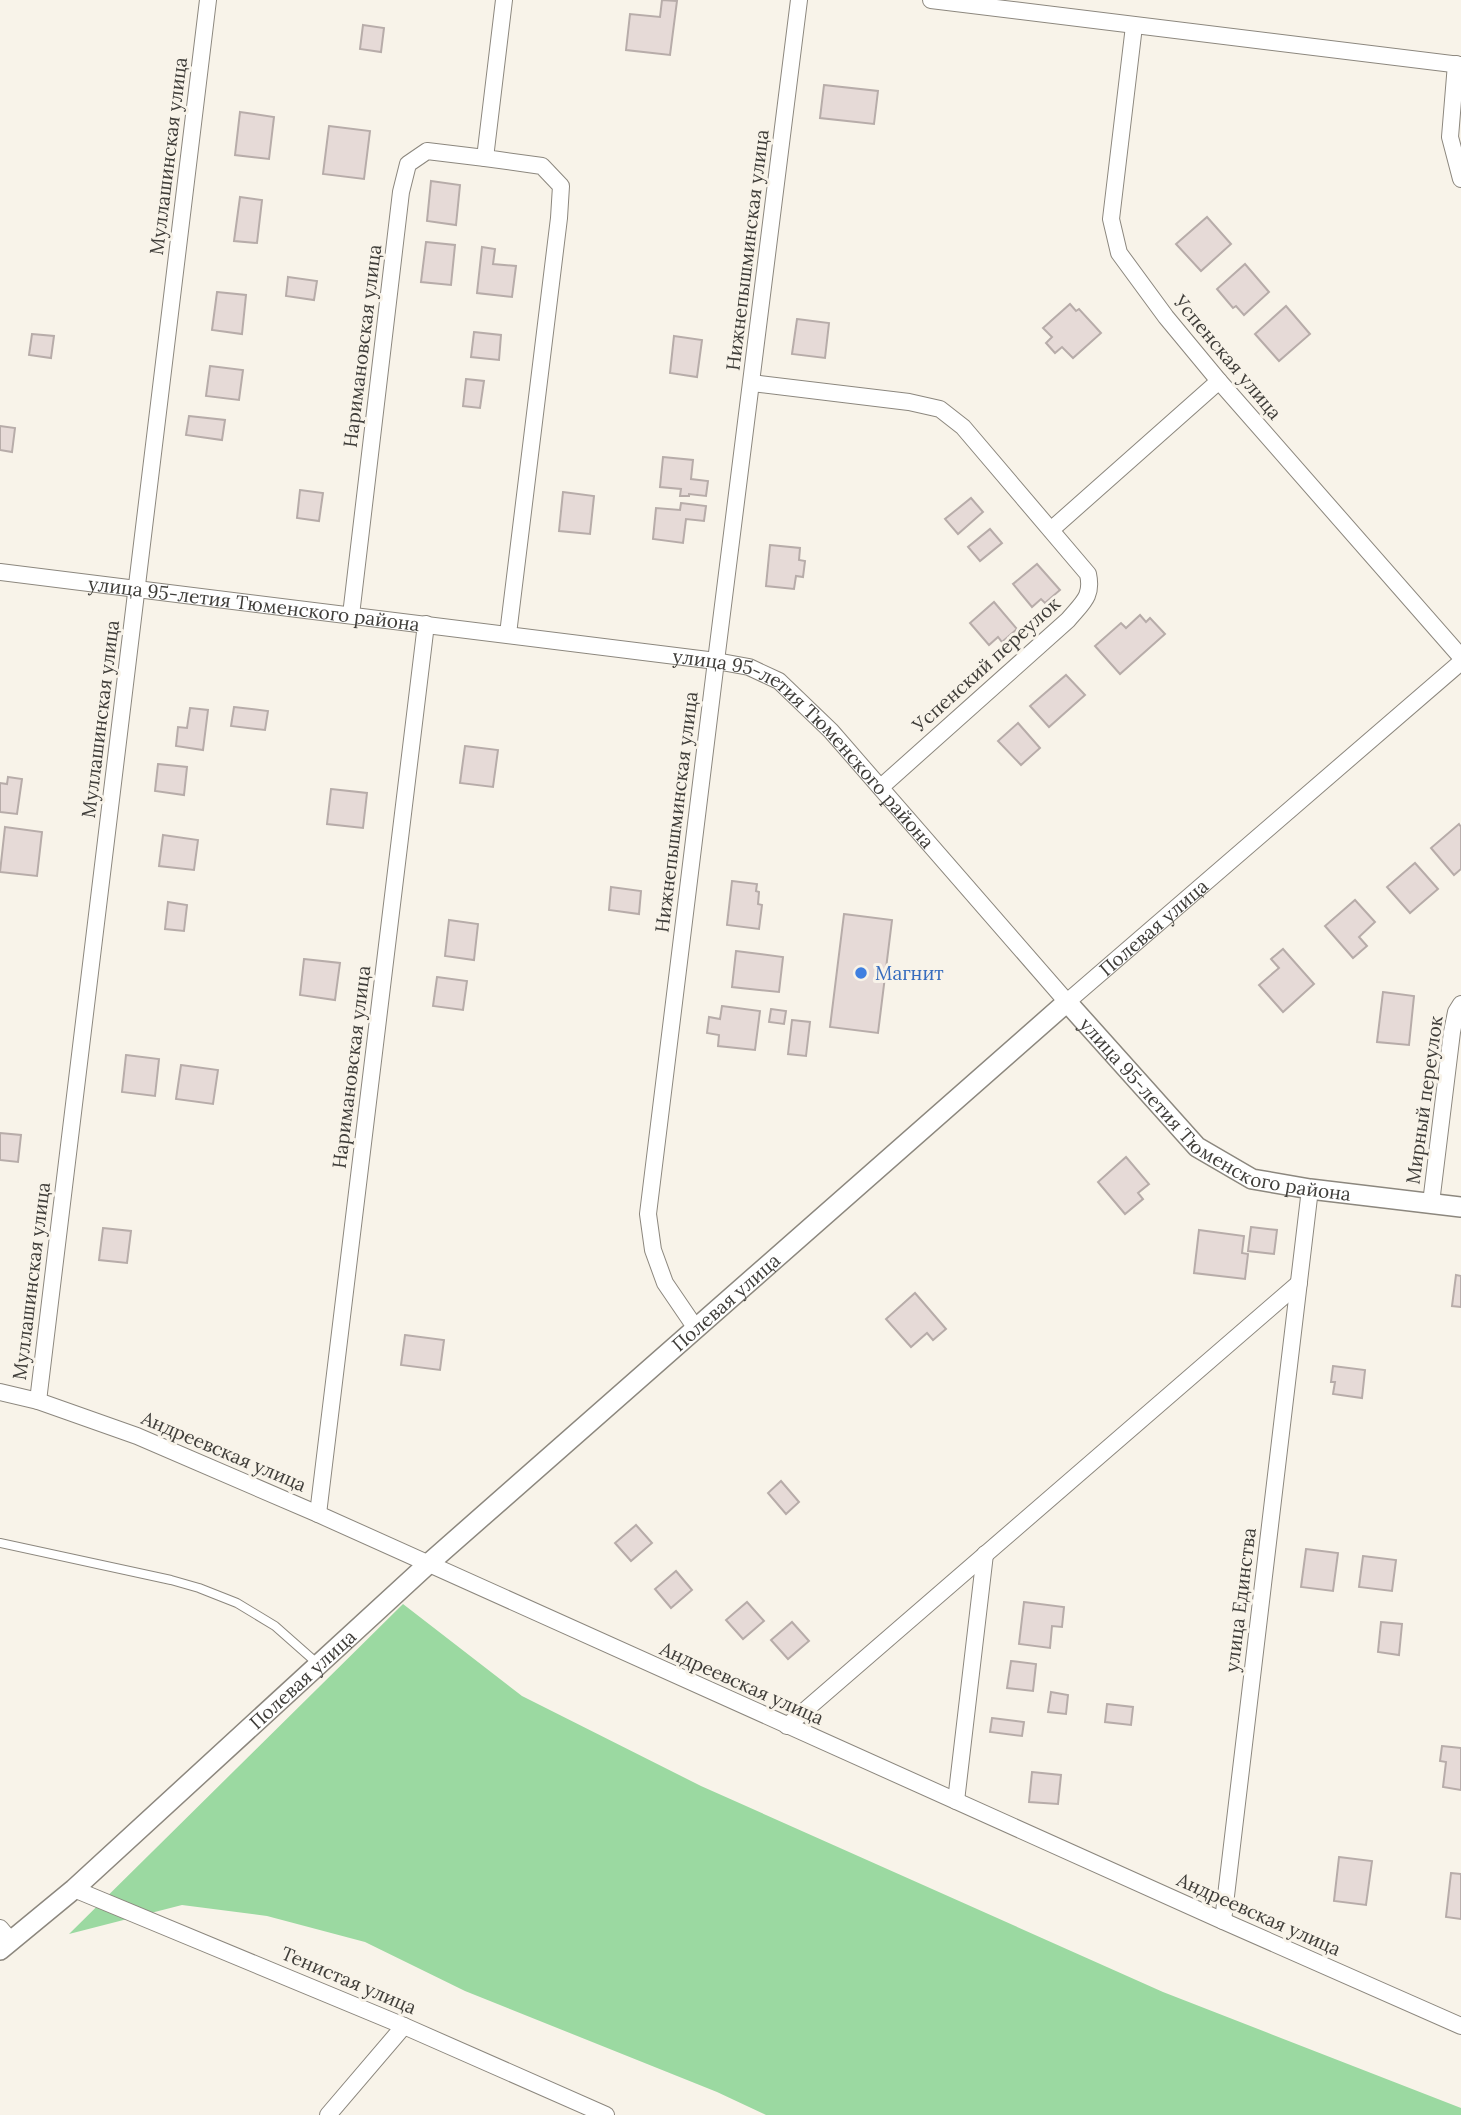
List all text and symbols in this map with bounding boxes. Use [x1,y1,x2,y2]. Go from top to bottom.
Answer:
street label: Муллашинская улица [144,55,192,256]
street label: Нижнепышминская улица [720,128,774,372]
street label: Наримановская улица [338,243,386,449]
street label: Успенская улица [1168,289,1287,424]
street label: улица 95-летия Тюменского района [87,571,421,636]
street label: Успенский переулок [906,591,1066,737]
street label: Муллашинская улица [76,618,124,819]
street label: улица 95-летия Тюменского района [671,644,940,853]
street label: Нижнепышминская улица [649,690,703,934]
street label: Полевая улица [1094,874,1213,981]
place label: Магнит [875,961,944,985]
street label: Наримановская улица [327,964,375,1170]
marker: Магнит [853,965,869,981]
street label: улица 95-летия Тюменского района [1075,1012,1352,1206]
street label: Мирный переулок [1400,1014,1448,1186]
street label: Муллашинская улица [7,1180,55,1381]
street label: Полевая улица [667,1248,785,1356]
street label: Андреевская улица [137,1405,310,1497]
street label: улица Единства [1219,1526,1261,1674]
street label: Полевая улица [244,1624,361,1734]
street label: Андреевская улица [655,1636,828,1730]
street label: Андреевская улица [1172,1867,1345,1961]
street label: Тенистая улица [278,1941,420,2019]

